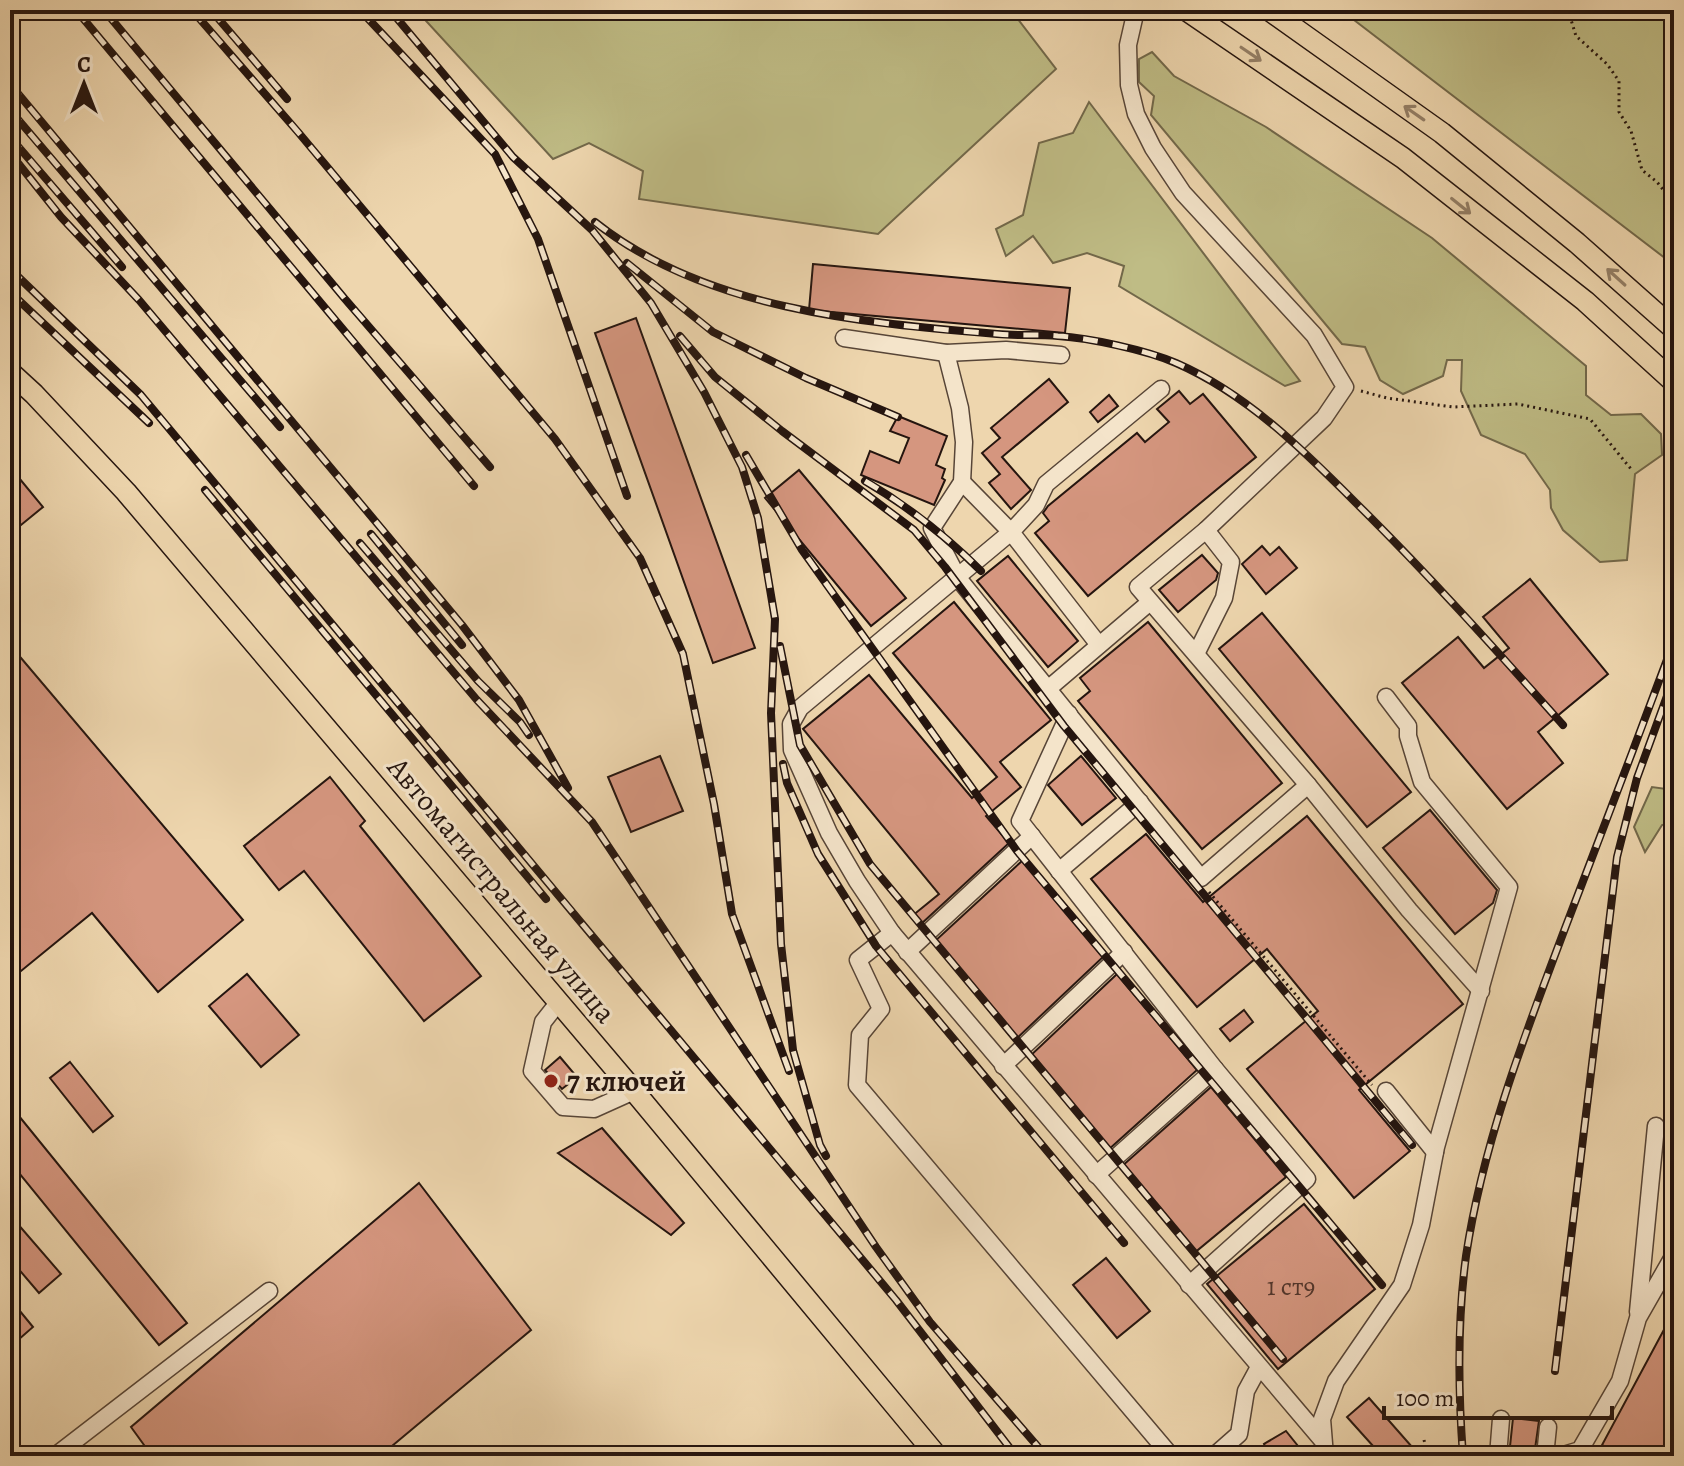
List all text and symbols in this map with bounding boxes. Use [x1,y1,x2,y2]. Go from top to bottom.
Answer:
north arrow [44,44,124,124]
one-way arrow [1239,46,1261,62]
text: С [77,50,91,80]
one-way arrow [1404,105,1426,121]
one-way arrow [1451,197,1471,215]
one-way arrow [1606,268,1626,286]
street label: Автомагистральная улица [378,748,625,1032]
place label: 7 ключей [567,1061,686,1101]
marker: 7 ключей [542,1072,560,1090]
house number: 1 ст9 [1267,1269,1315,1304]
scale bar [1384,1370,1612,1420]
text: 100 m [1396,1382,1455,1414]

